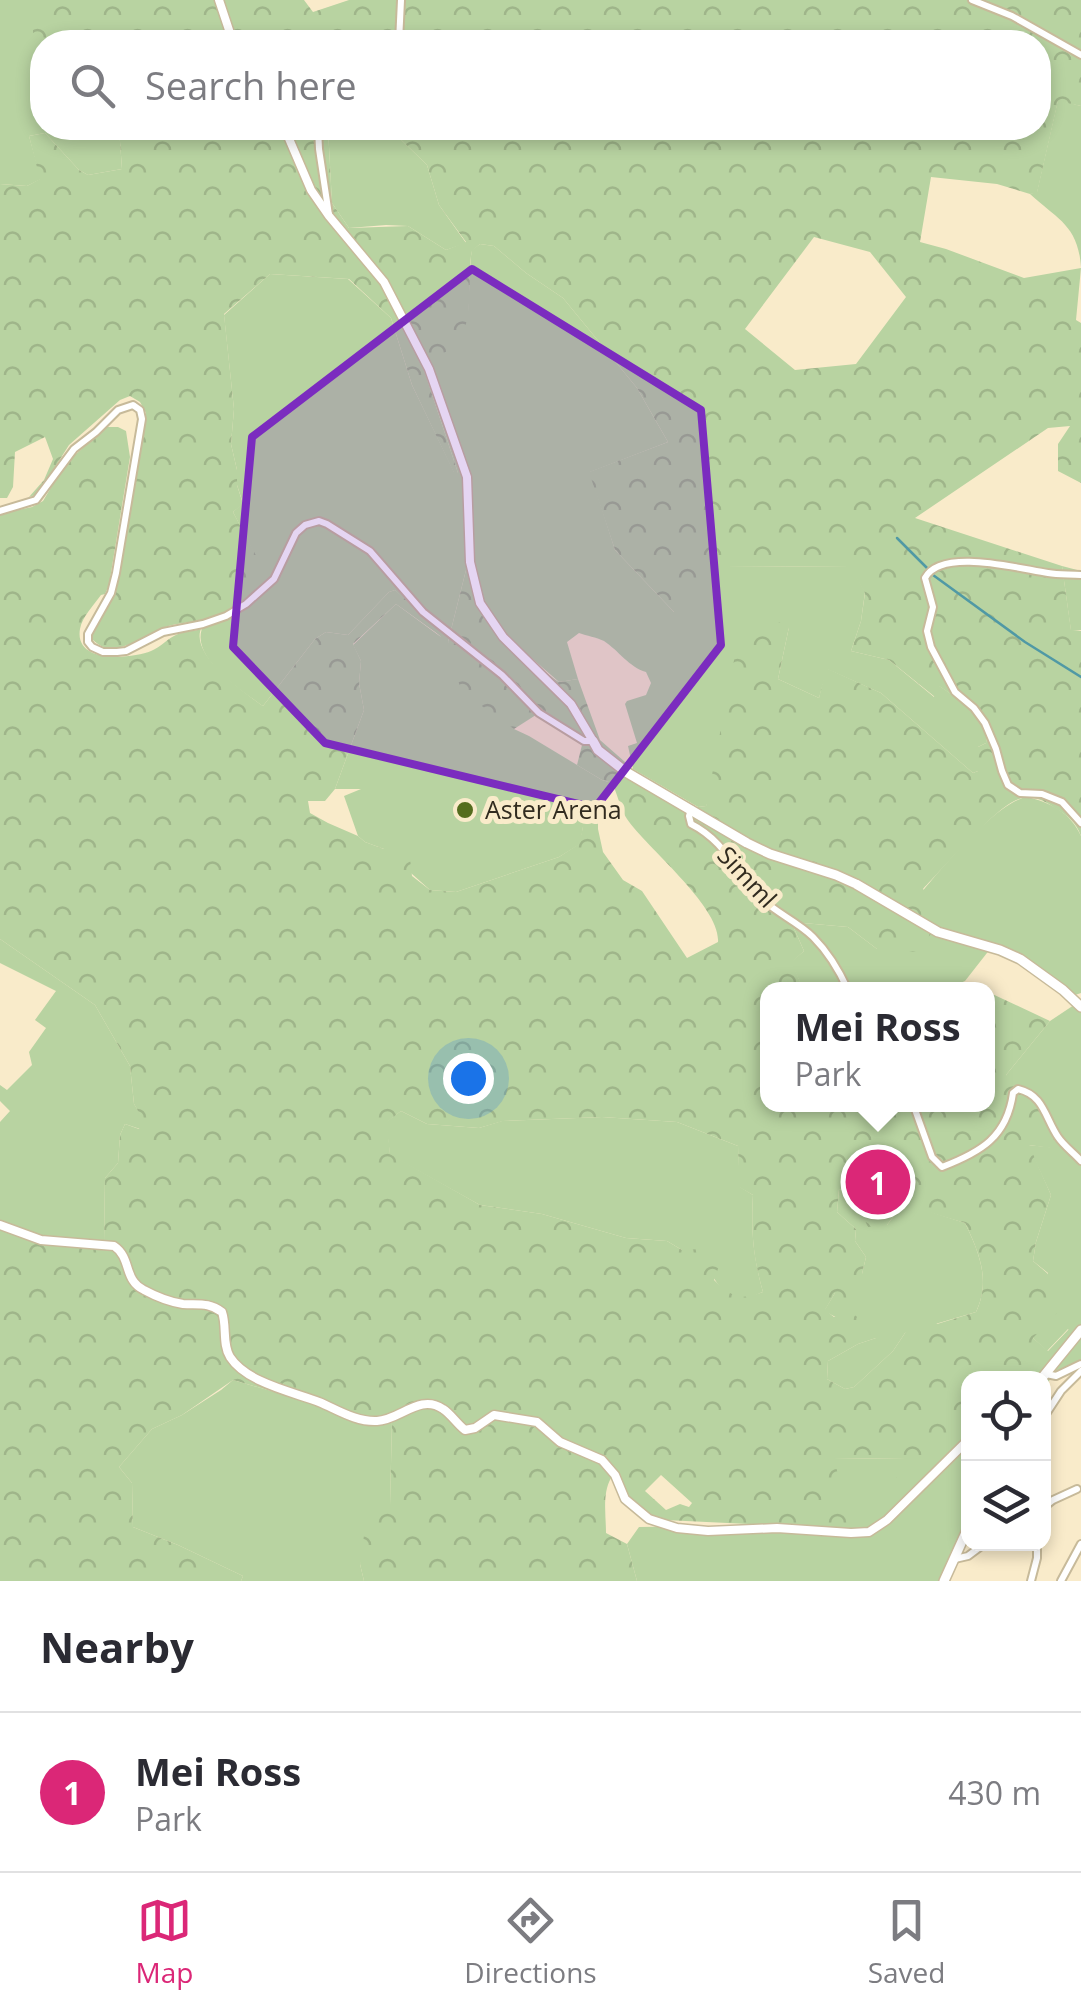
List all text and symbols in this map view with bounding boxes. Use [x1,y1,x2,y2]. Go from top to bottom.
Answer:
search box [30,30,1051,140]
icon: search [65,58,120,113]
text: Search here [145,59,357,111]
place label: Aster Arena [485,792,622,826]
marker: Aster Arena [454,799,476,821]
street label: Simml [711,838,785,914]
popup [760,982,995,1112]
text: Mei Ross [794,1000,961,1052]
text: Park [794,1052,861,1095]
your location [443,1053,494,1104]
pin: 1 [846,1144,910,1220]
map controls [961,1371,1051,1551]
button: locate [961,1371,1051,1461]
button: layers [961,1461,1051,1551]
text: Nearby [40,1618,194,1675]
text: Mei Ross [135,1745,301,1797]
text: 1 [63,1771,82,1814]
text: 430 m [948,1771,1041,1814]
text: Park [135,1797,202,1840]
tab: Map [135,1893,193,1991]
tab: Directions [464,1893,597,1991]
tab: Saved [868,1893,945,1991]

